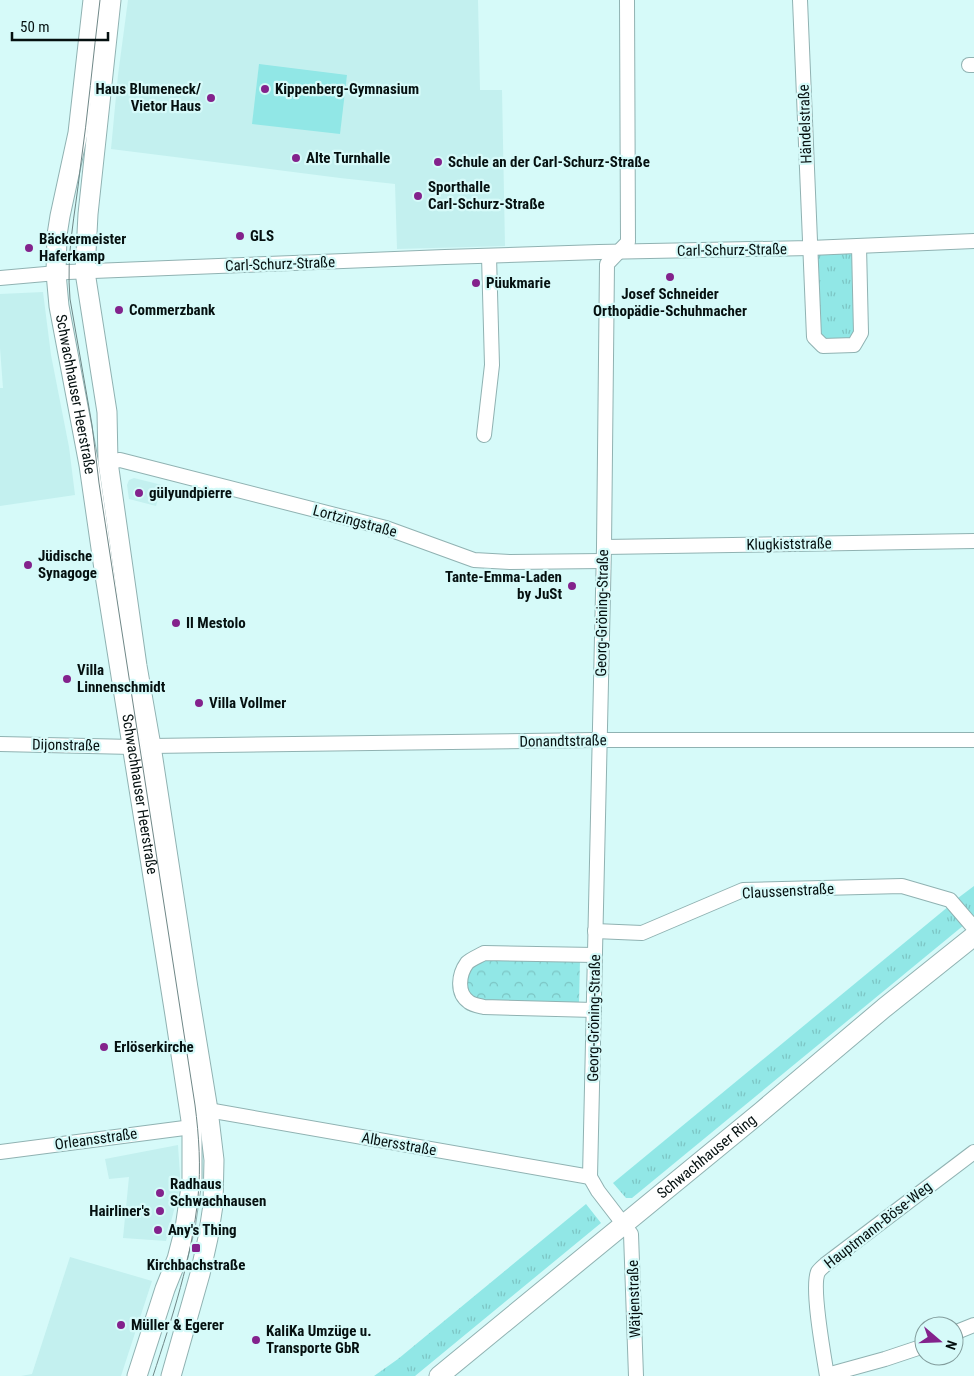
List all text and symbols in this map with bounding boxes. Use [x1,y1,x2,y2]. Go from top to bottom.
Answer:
scale bar [12,10,109,42]
text: 50 m [20,18,50,36]
place label: Haus Blumeneck/ Vietor Haus [96,80,201,115]
place label: Kippenberg-Gymnasium [275,80,419,98]
marker: Kippenberg-Gymnasium [259,83,271,95]
street label: Händelstraße [795,84,815,164]
marker: Haus Blumeneck/ Vietor Haus [205,92,217,104]
place label: Alte Turnhalle [306,149,390,167]
marker: Alte Turnhalle [290,152,302,164]
place label: Schule an der Carl-Schurz-Straße [448,153,650,171]
marker: Schule an der Carl-Schurz-Straße [432,156,444,168]
place label: Sporthalle Carl-Schurz-Straße [428,178,545,213]
marker: Sporthalle Carl-Schurz-Straße [412,190,424,202]
place label: GLS [250,227,274,245]
place label: Bäckermeister Haferkamp [39,230,126,265]
marker: GLS [234,230,246,242]
street label: Carl-Schurz-Straße [677,240,787,260]
marker: Bäckermeister Haferkamp [23,242,35,254]
street label: Carl-Schurz-Straße [225,253,335,275]
marker: Josef Schneider Orthopädie-Schuhmacher [664,271,676,283]
place label: Püukmarie [486,274,551,292]
marker: Püukmarie [470,277,482,289]
place label: Josef Schneider Orthopädie-Schuhmacher [593,285,747,320]
place label: Commerzbank [129,301,216,319]
marker: Commerzbank [113,304,125,316]
street label: Schwachhauser Heerstraße [52,313,99,475]
place label: gülyundpierre [149,484,232,502]
marker: gülyundpierre [133,487,145,499]
street label: Lortzingstraße [311,501,399,541]
street label: Klugkiststraße [746,534,832,554]
place label: Jüdische Synagoge [38,547,97,582]
street label: Georg-Gröning-Straße [592,549,612,677]
marker: Jüdische Synagoge [22,559,34,571]
place label: Tante-Emma-Laden by JuSt [445,568,562,603]
marker: Tante-Emma-Laden by JuSt [566,580,578,592]
place label: Il Mestolo [186,614,246,632]
marker: Il Mestolo [170,617,182,629]
place label: Villa Linnenschmidt [77,661,166,696]
marker: Villa Linnenschmidt [61,673,73,685]
place label: Villa Vollmer [209,694,286,712]
marker: Villa Vollmer [193,697,205,709]
street label: Schwachhauser Heerstraße [118,713,161,876]
street label: Donandtstraße [519,731,607,751]
street label: Dijonstraße [32,735,100,755]
street label: Claussenstraße [742,880,834,902]
street label: Georg-Gröning-Straße [584,954,604,1082]
place label: Erlöserkirche [114,1038,194,1056]
marker: Erlöserkirche [98,1041,110,1053]
street label: Schwachhauser Ring [653,1111,760,1202]
street label: Orleansstraße [54,1124,138,1154]
street label: Albersstraße [360,1129,438,1159]
place label: Radhaus Schwachhausen [170,1175,266,1210]
street label: Hauptmann-Böse-Weg [821,1178,935,1272]
marker: Radhaus Schwachhausen [154,1187,166,1199]
place label: Hairliner's [89,1202,150,1220]
marker: Hairliner's [154,1205,166,1217]
place label: Any's Thing [168,1221,237,1239]
marker: Any's Thing [152,1224,164,1236]
marker: Kirchbachstraße [190,1242,202,1254]
place label: Kirchbachstraße [147,1256,245,1274]
street label: Wätjenstraße [624,1260,644,1338]
place label: Müller & Egerer [131,1316,224,1334]
north arrow [914,1316,964,1366]
marker: Müller & Egerer [115,1319,127,1331]
place label: KaliKa Umzüge u. Transporte GbR [266,1322,372,1357]
marker: KaliKa Umzüge u. Transporte GbR [250,1334,262,1346]
text: N [942,1339,960,1352]

